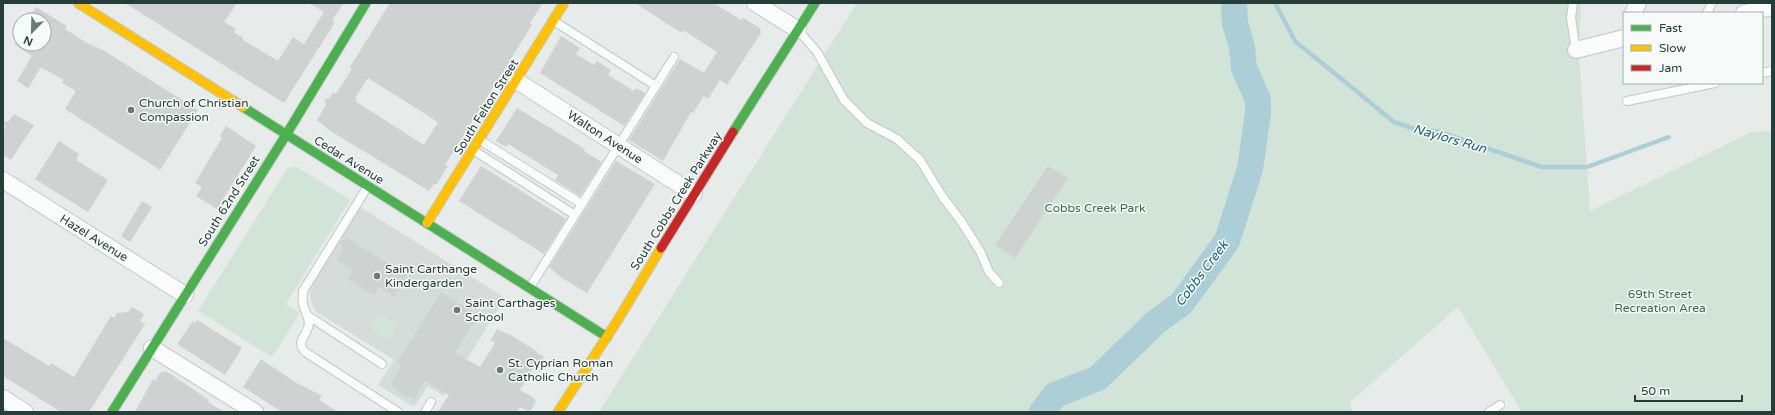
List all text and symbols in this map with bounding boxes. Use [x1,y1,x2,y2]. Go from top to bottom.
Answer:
north arrow [12,12,52,52]
legend [1623,12,1763,84]
text: Fast [1659,21,1683,35]
text: N [22,33,35,48]
text: Slow [1659,41,1686,55]
street label: South Felton Street [451,56,521,157]
text: Jam [1659,61,1682,75]
place label: Church of Christian Compassion [139,96,249,124]
marker: Church of Christian Compassion [126,105,136,115]
street label: Walton Avenue [565,108,645,167]
water label: Naylors Run [1411,121,1489,157]
street label: South Cobbs Creek Parkway [628,129,725,273]
street label: Cedar Avenue [311,133,387,187]
street label: South 62nd Street [195,153,263,249]
park label: Cobbs Creek Park [1044,201,1146,215]
street label: Hazel Avenue [57,211,131,265]
water label: Cobbs Creek [1172,237,1232,310]
place label: Saint Carthange Kindergarden [385,262,477,290]
marker: Saint Carthange Kindergarden [372,271,382,281]
park label: 69th Street Recreation Area [1614,287,1706,315]
place label: Saint Carthages School [465,296,556,324]
marker: Saint Carthages School [452,305,462,315]
place label: St. Cyprian Roman Catholic Church [508,356,613,384]
marker: St. Cyprian Roman Catholic Church [495,365,505,375]
scale bar [1635,377,1742,403]
text: 50 m [1641,384,1670,398]

